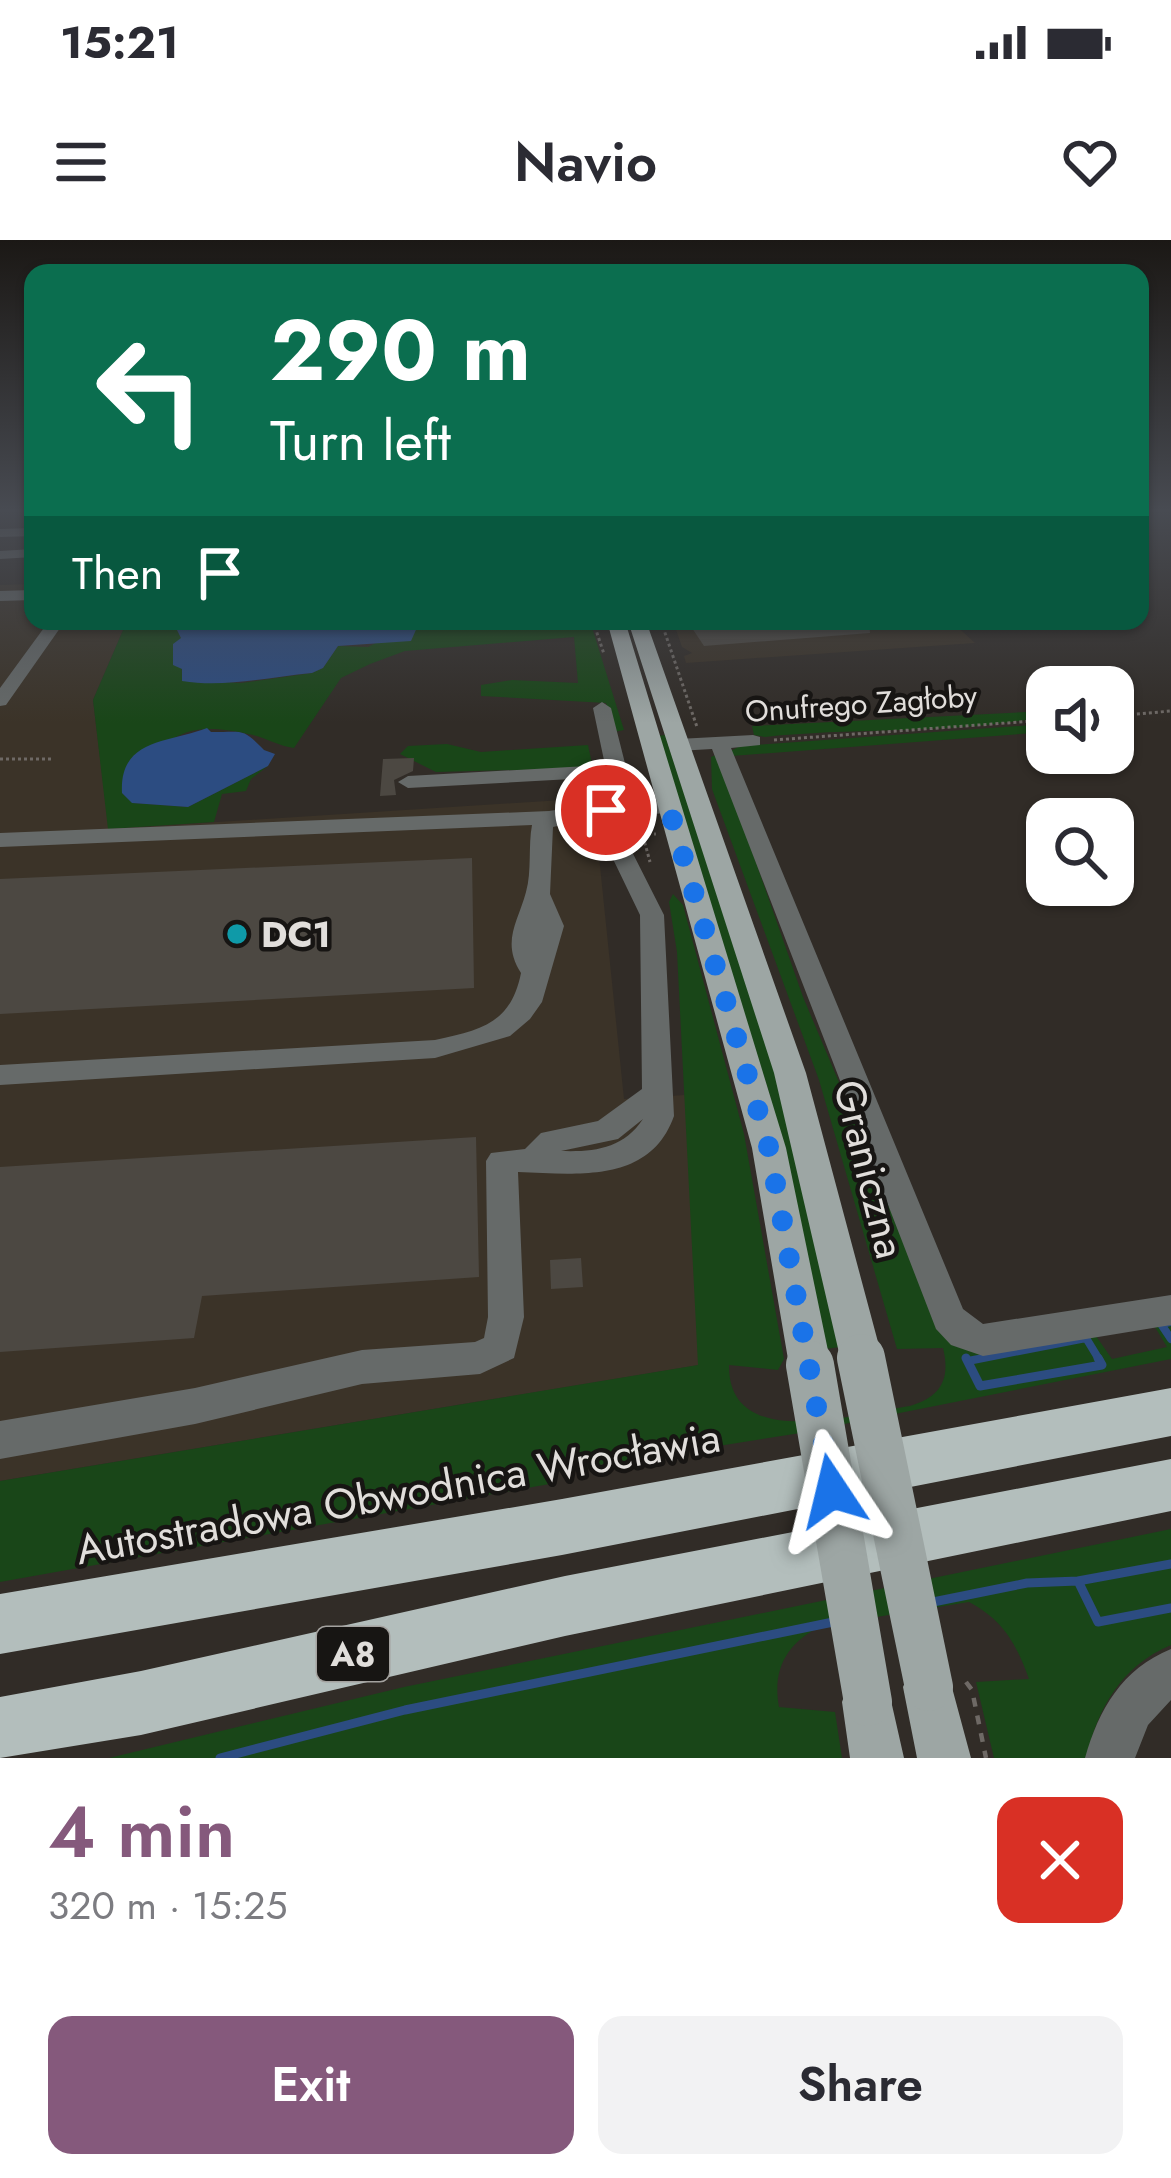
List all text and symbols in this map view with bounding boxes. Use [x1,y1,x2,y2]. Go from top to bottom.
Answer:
text: 15:21 [60,10,179,75]
text: Navio [514,123,657,201]
icon: menu [48,129,114,195]
icon: heart [1057,129,1123,195]
text: 290 m [270,290,531,412]
icon: left [72,312,228,468]
text: Turn left [270,402,451,480]
icon: arrive [187,540,253,606]
text: Then [72,541,163,606]
map controls [1026,666,1134,906]
button: sound [1026,666,1134,774]
street label: Onufrego Zagłoby [743,674,979,733]
pin [555,759,657,861]
icon: arrive [573,777,639,843]
button: search [1026,798,1134,906]
place label: DC1 [261,908,331,960]
marker: DC1 [224,921,250,947]
street label: Graniczna [818,1074,921,1265]
street label: Autostradowa Obwodnica Wrocławia [71,1407,725,1580]
position arrow [769,1428,895,1554]
road number: A8 [317,1627,389,1681]
text: 4 min [48,1780,235,1884]
button: close [997,1797,1123,1923]
text: 320 m · 15:25 [48,1877,288,1934]
button: Exit [48,2016,574,2154]
button: Share [598,2016,1123,2154]

